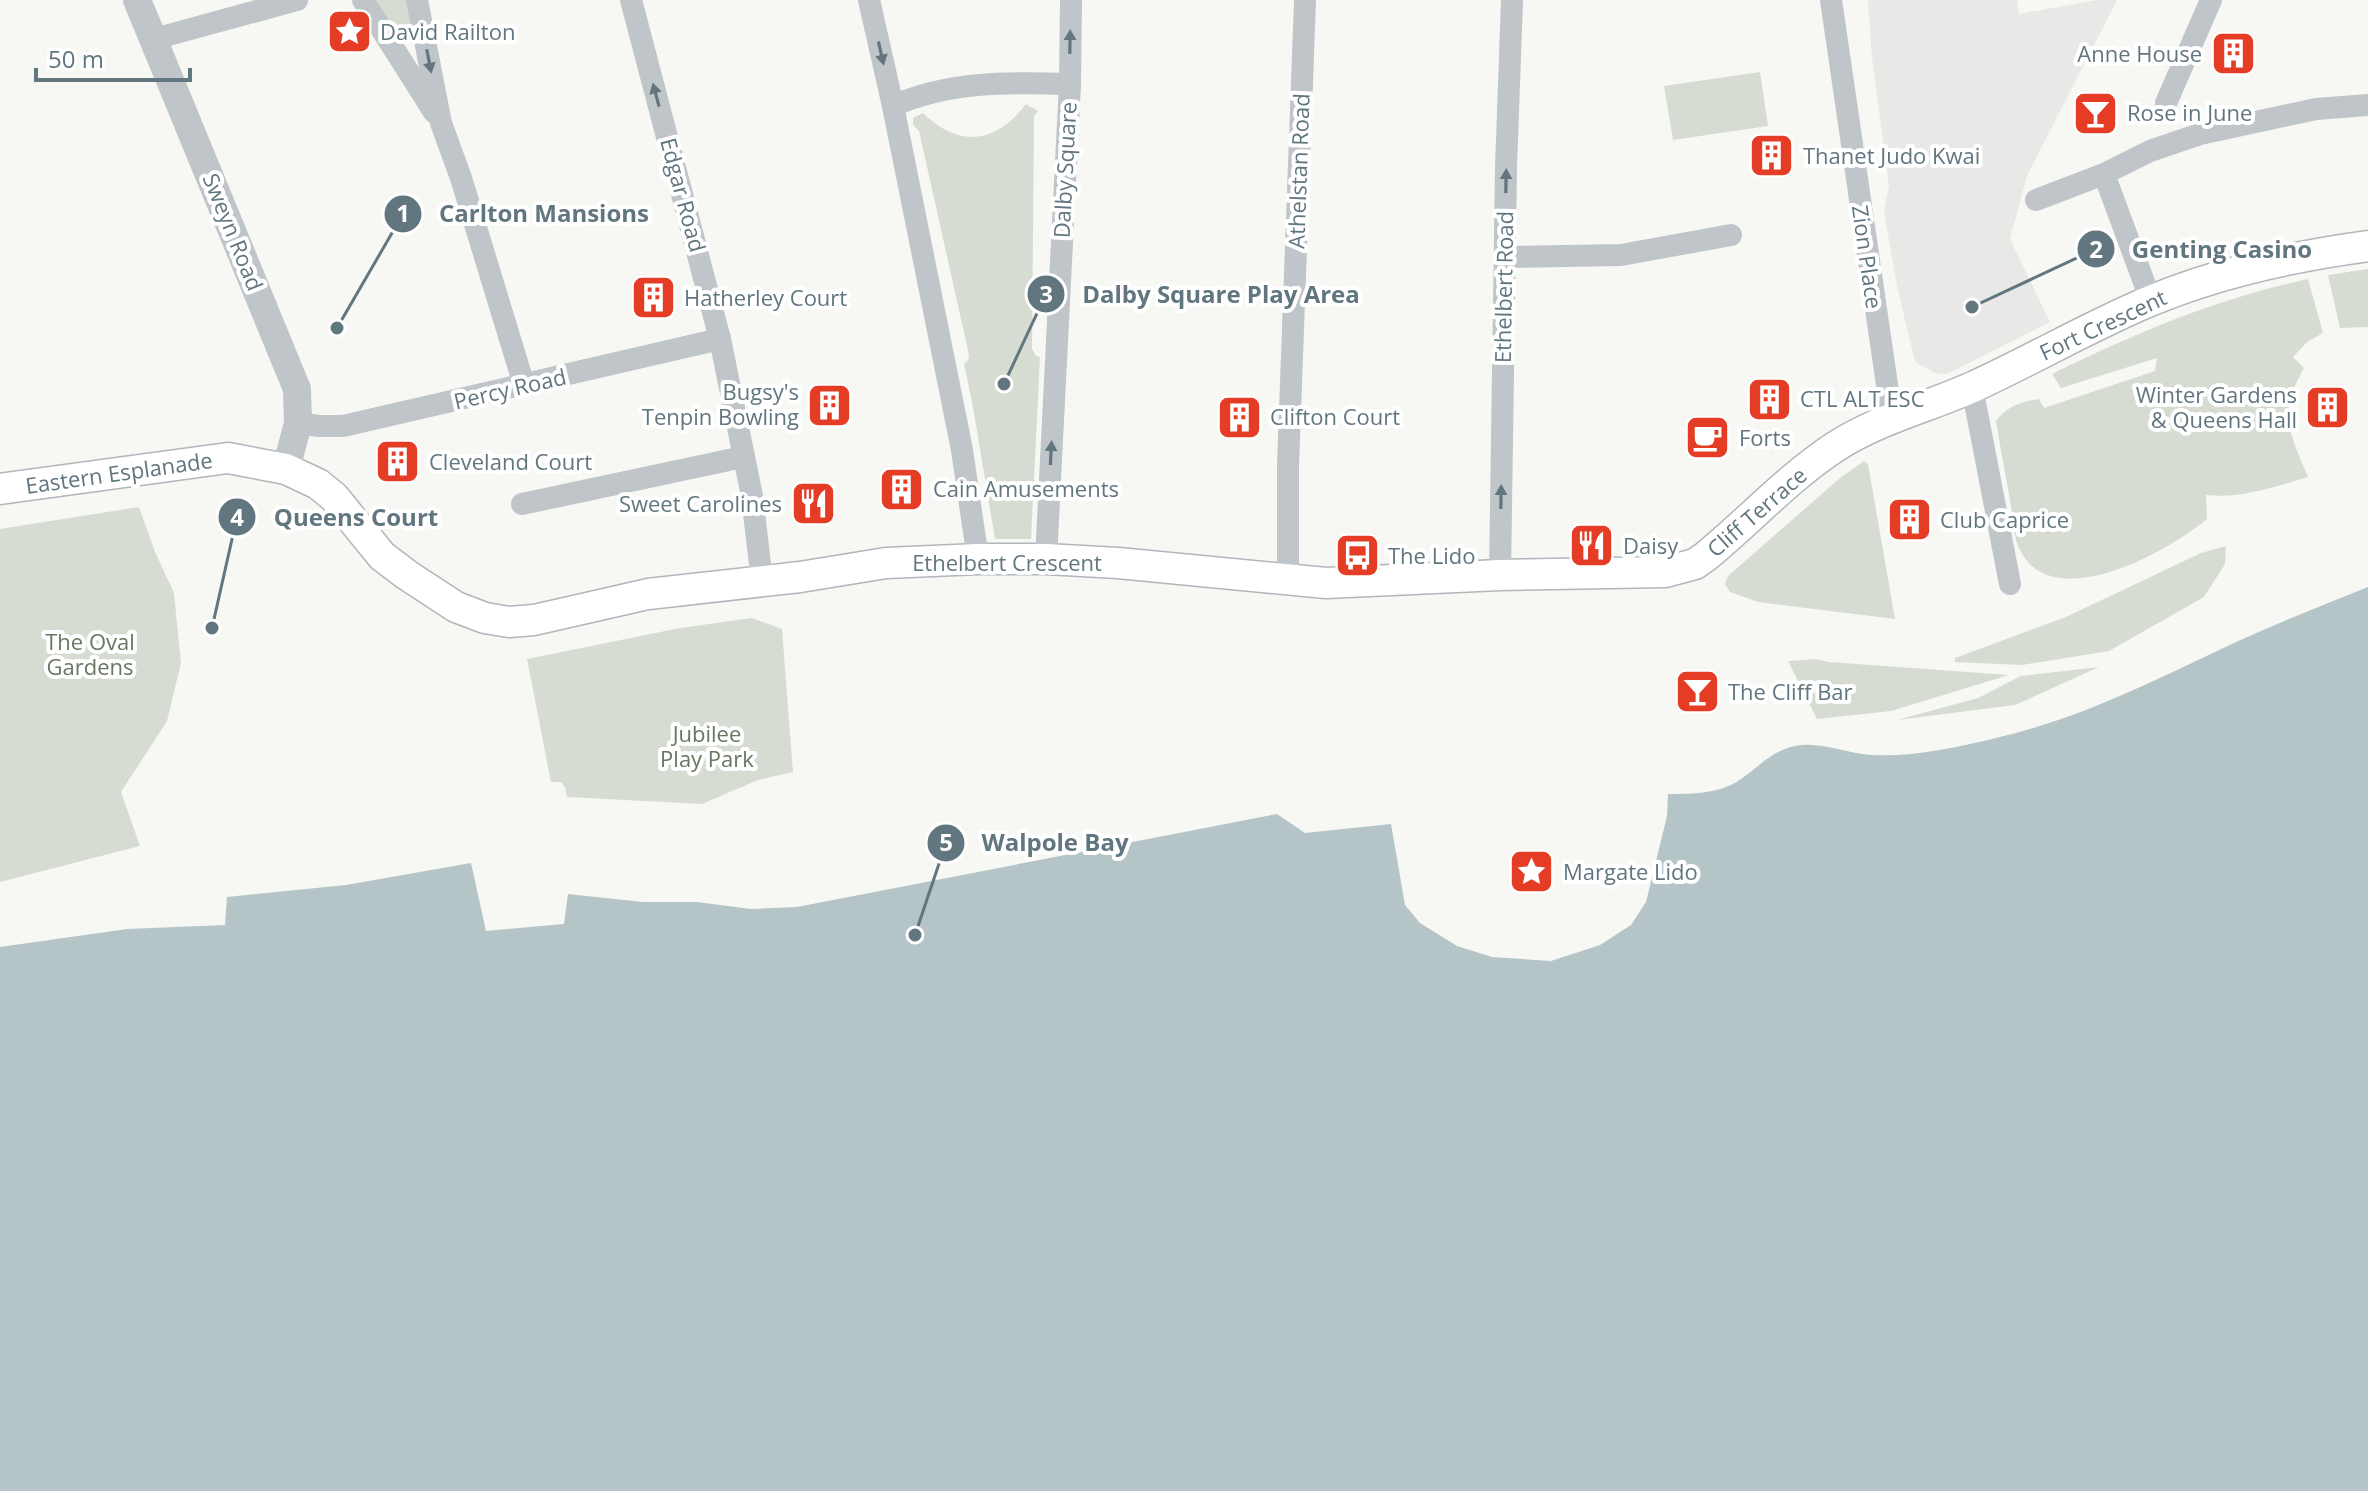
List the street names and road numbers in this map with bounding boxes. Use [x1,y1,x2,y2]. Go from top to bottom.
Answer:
street label: Athelstan Road [1280,93,1316,249]
street label: Dalby Square [1045,101,1083,239]
street label: Edgar Road [654,134,714,255]
street label: Sweyn Road [197,168,271,295]
street label: Zion Place [1846,203,1890,311]
street label: Ethelbert Road [1487,211,1519,363]
street label: Fort Crescent [2034,281,2171,367]
street label: Percy Road [451,361,569,416]
street label: Eastern Esplanade [23,444,214,500]
street label: Cliff Terrace [1700,460,1813,563]
street label: Ethelbert Crescent [912,547,1102,577]

